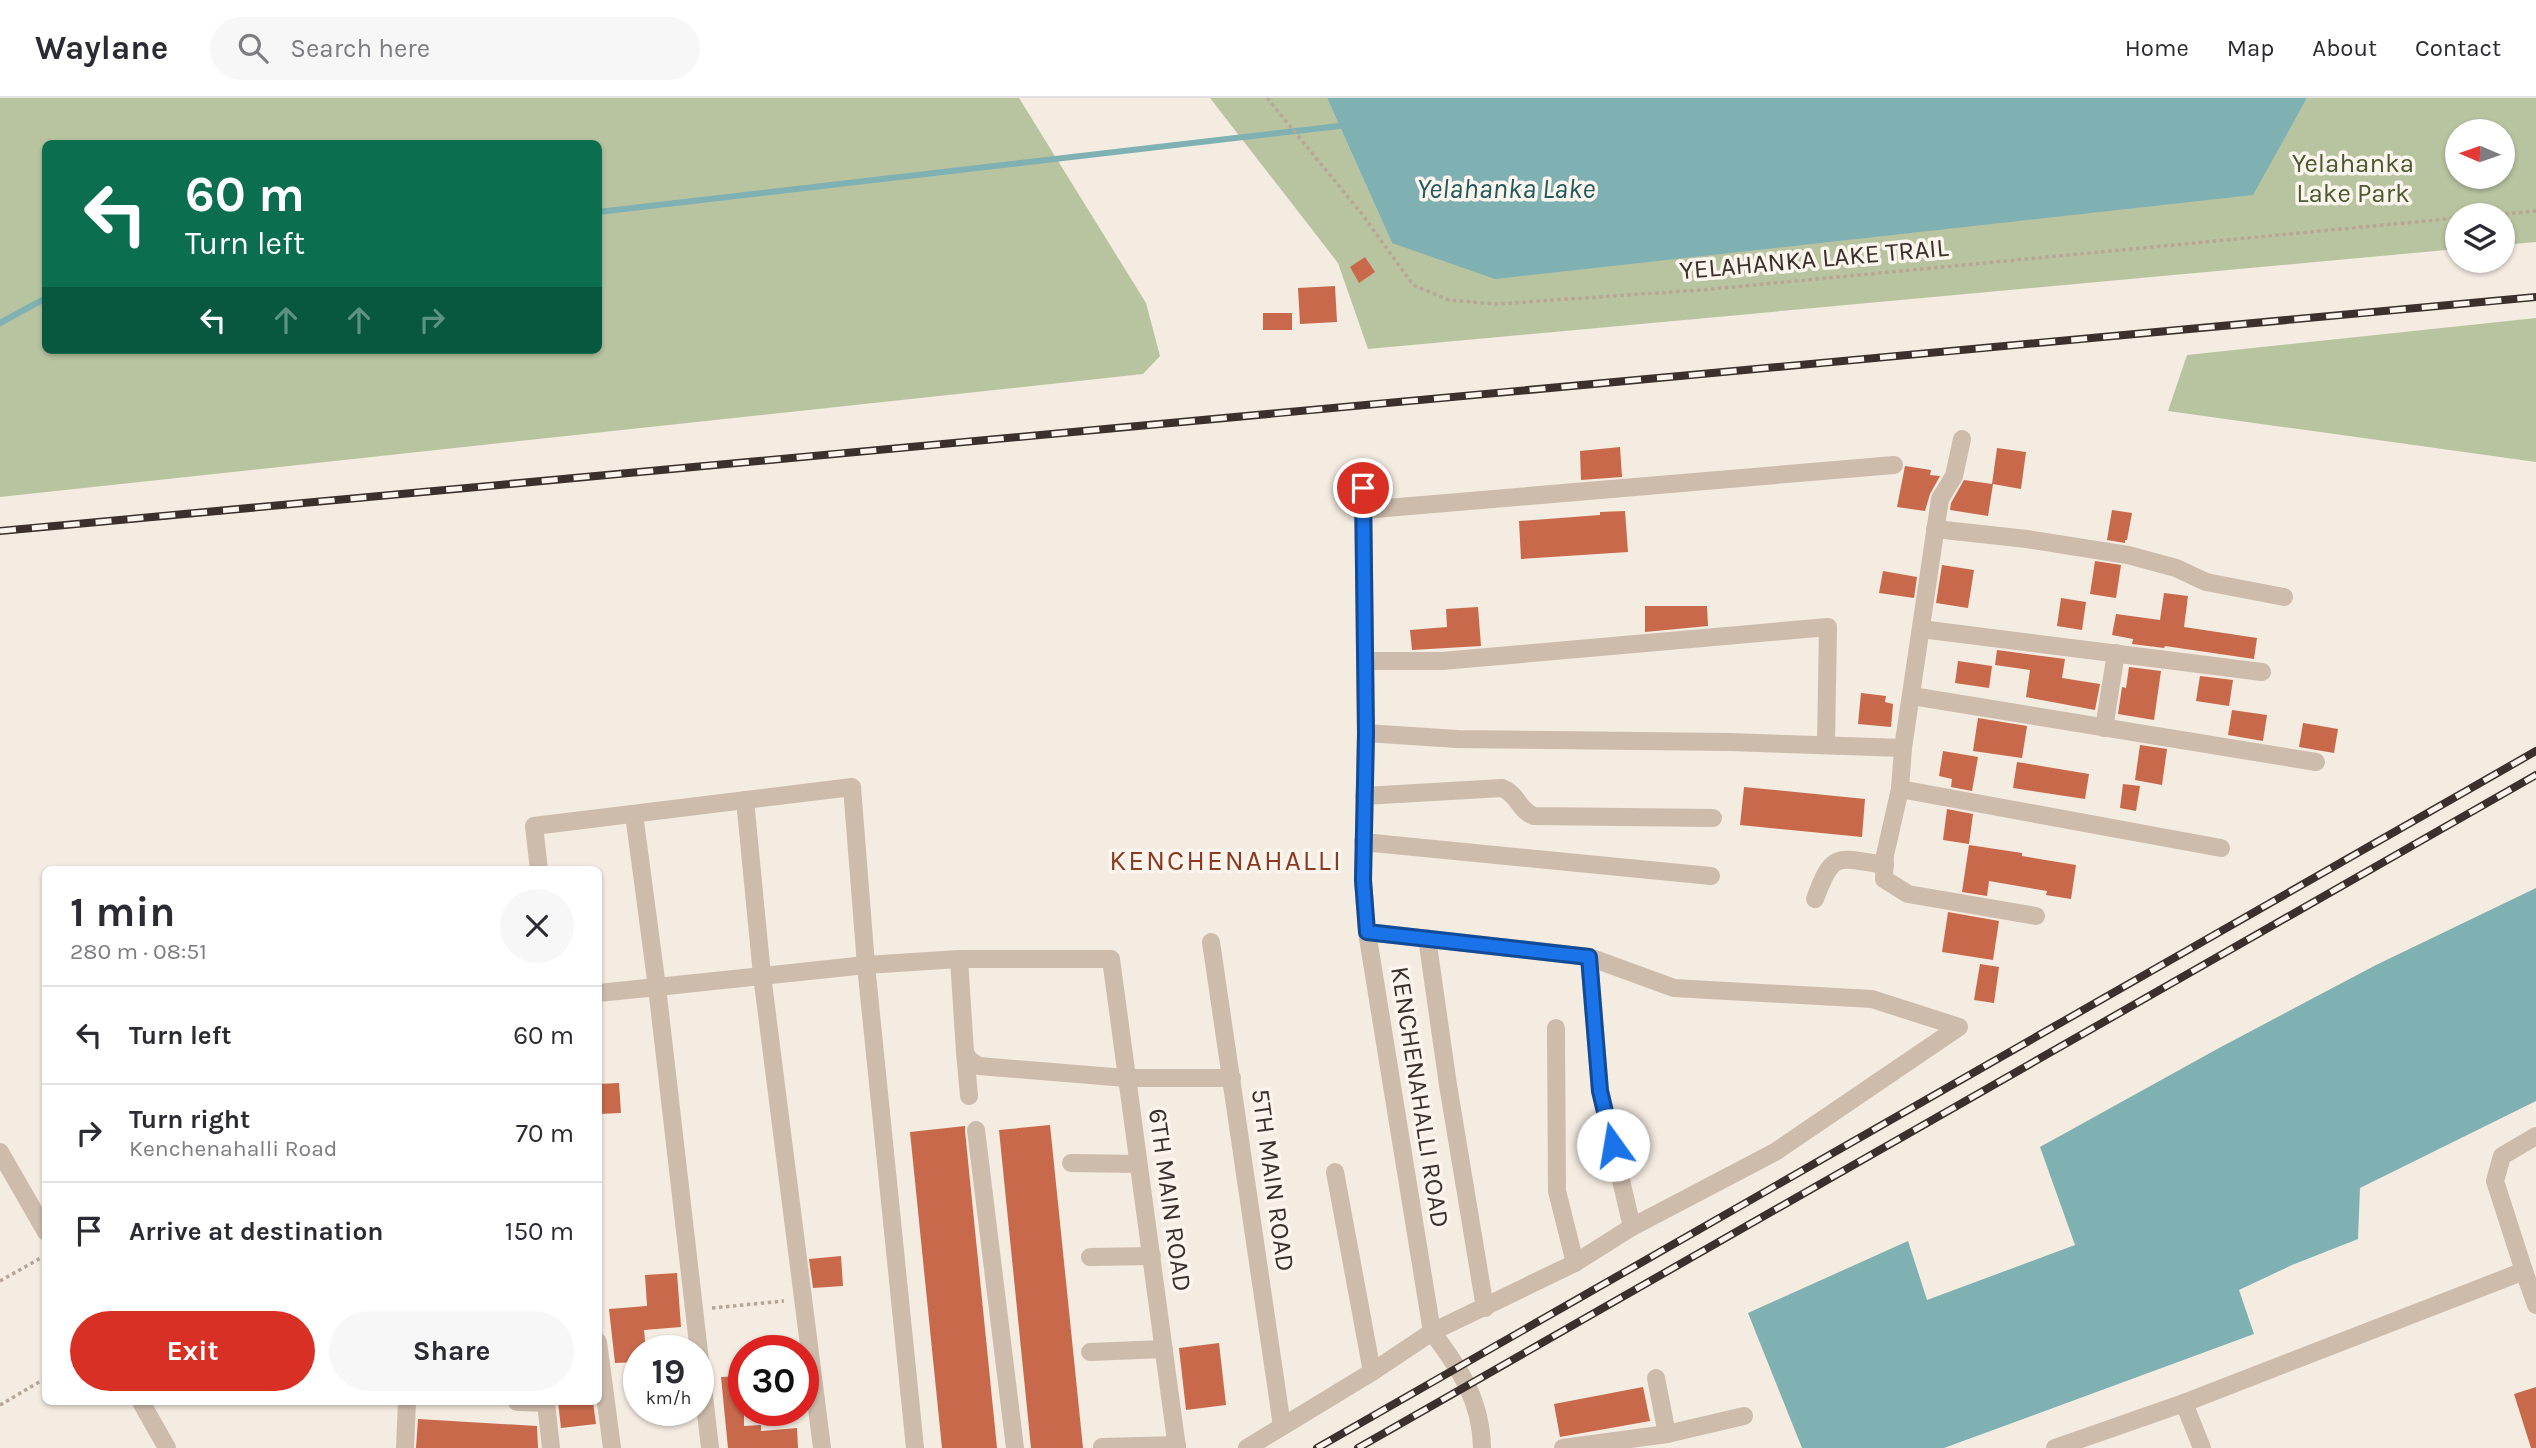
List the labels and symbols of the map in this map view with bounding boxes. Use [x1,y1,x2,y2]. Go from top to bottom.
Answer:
north arrow [2445,119,2515,189]
park label: Yelahanka Lake Park [2292,148,2414,209]
water label: Yelahanka Lake [1417,172,1595,205]
street label: YELAHANKA LAKE TRAIL [1678,232,1950,286]
pin [1333,458,1393,518]
district label: KENCHENAHALLI [1109,844,1343,877]
street label: KENCHENAHALLI ROAD [1384,964,1456,1230]
street label: 5TH MAIN ROAD [1245,1087,1301,1273]
street label: 6TH MAIN ROAD [1142,1107,1198,1293]
position arrow [1576,1108,1650,1182]
speed limit sign: 30 [728,1335,819,1426]

